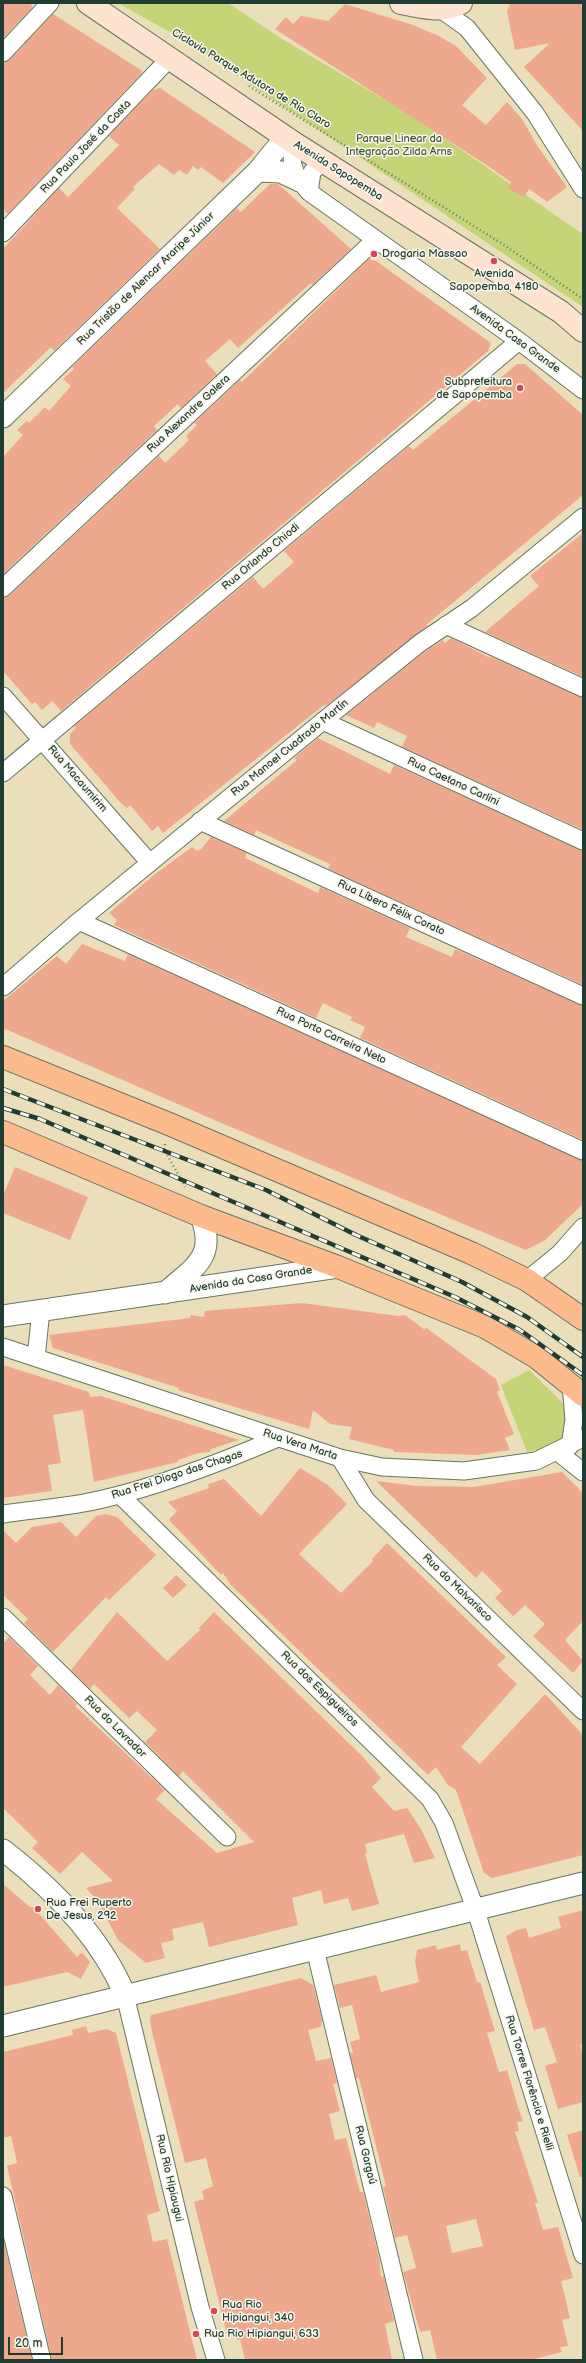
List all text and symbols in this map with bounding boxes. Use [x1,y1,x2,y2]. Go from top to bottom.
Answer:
street label: Ciclovia Parque Adutora de Rio Claro [169,26,333,132]
street label: Rua Paulo José da Costa [38,98,134,196]
park label: Parque Linear da Integração Zilda Arns [346,132,452,158]
street label: Avenida Sapopemba [291,138,385,204]
street label: Rua Tristão de Alencar Araripe Júnior [74,210,218,348]
place label: Drogaria Massao [382,247,467,261]
marker: Drogaria Massao [369,249,379,259]
marker: Avenida Sapopemba, 4180 [489,256,499,266]
place label: Avenida Sapopemba, 4180 [450,267,538,293]
street label: Avenida Casa Grande [467,302,563,376]
street label: Rua Alexandre Galera [145,372,233,456]
place label: Subprefeitura de Sapopemba [436,375,512,401]
marker: Subprefeitura de Sapopemba [515,383,525,393]
street label: Rua Orlando Chiodi [219,521,303,593]
street label: Rua Manoel Cuadrado Martín [229,697,351,799]
street label: Rua Macaumirim [44,743,110,815]
street label: Rua Caetano Carlini [405,755,501,809]
street label: Rua Líbero Félix Corato [335,877,447,939]
street label: Rua Porto Carreira Neto [274,1005,388,1067]
street label: Avenida da Casa Grande [189,1264,313,1296]
street label: Rua Vera Marta [261,1427,339,1463]
street label: Rua Frei Diogo das Chagas [110,1448,244,1502]
street label: Rua do Malvarisco [419,1551,495,1625]
street label: Rua dos Espigueiros [277,1649,361,1729]
street label: Rua do Lavrador [81,1693,149,1761]
place label: Rua Frei Ruperto De Jesus, 292 [46,1896,132,1922]
marker: Rua Frei Ruperto De Jesus, 292 [33,1904,43,1914]
street label: Rua Torres Florêncio e Rielli [502,2014,556,2152]
street label: Rua Gargaú [351,2124,379,2186]
street label: Rua Rio Hipiaugui [152,2133,186,2223]
place label: Rua Rio Hipiangui, 340 [222,2298,294,2324]
marker: Rua Rio Hipiangui, 340 [209,2306,219,2316]
place label: Rua Rio Hipiangui, 633 [204,2327,319,2341]
scale bar [10,2329,65,2355]
marker: Rua Rio Hipiangui, 633 [191,2329,201,2339]
text: 20 m [15,2336,42,2351]

